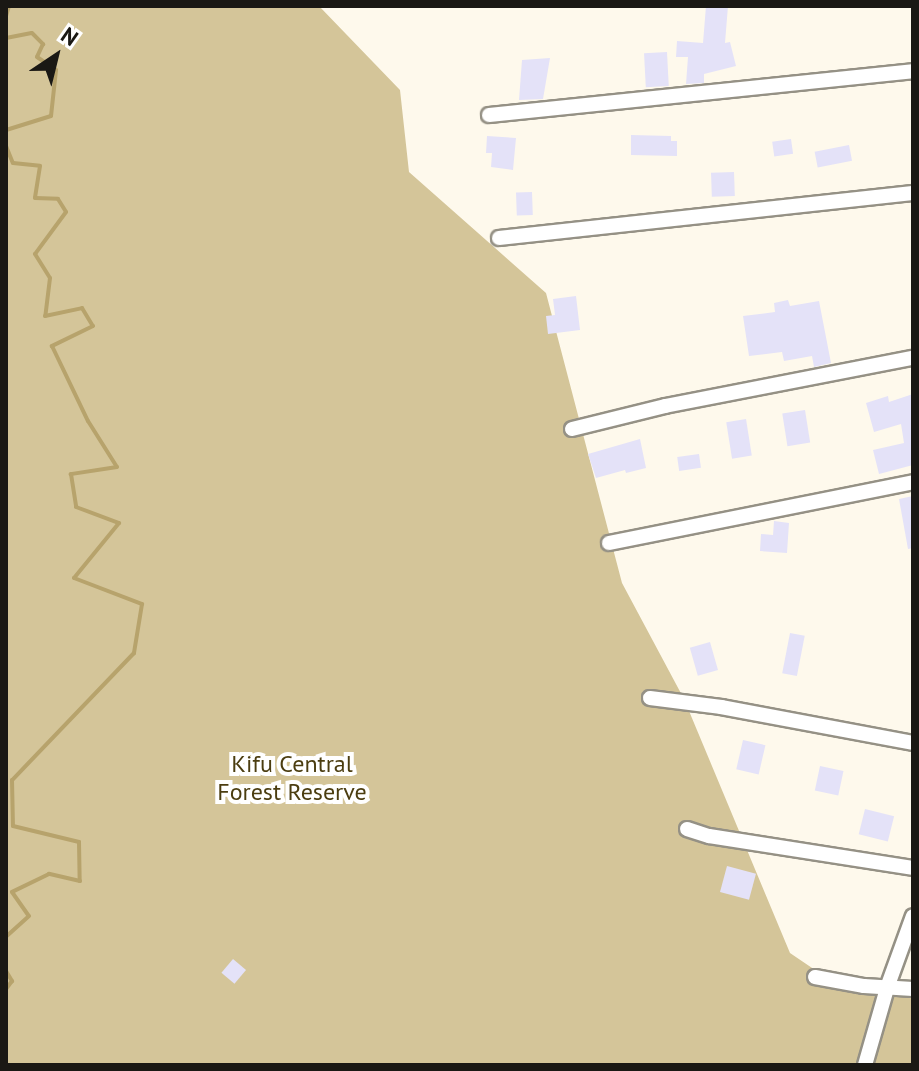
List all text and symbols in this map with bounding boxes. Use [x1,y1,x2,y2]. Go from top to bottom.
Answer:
north arrow [16,16,96,96]
text: N [56,21,84,52]
park label: Kifu Central Forest Reserve [217,750,367,806]

